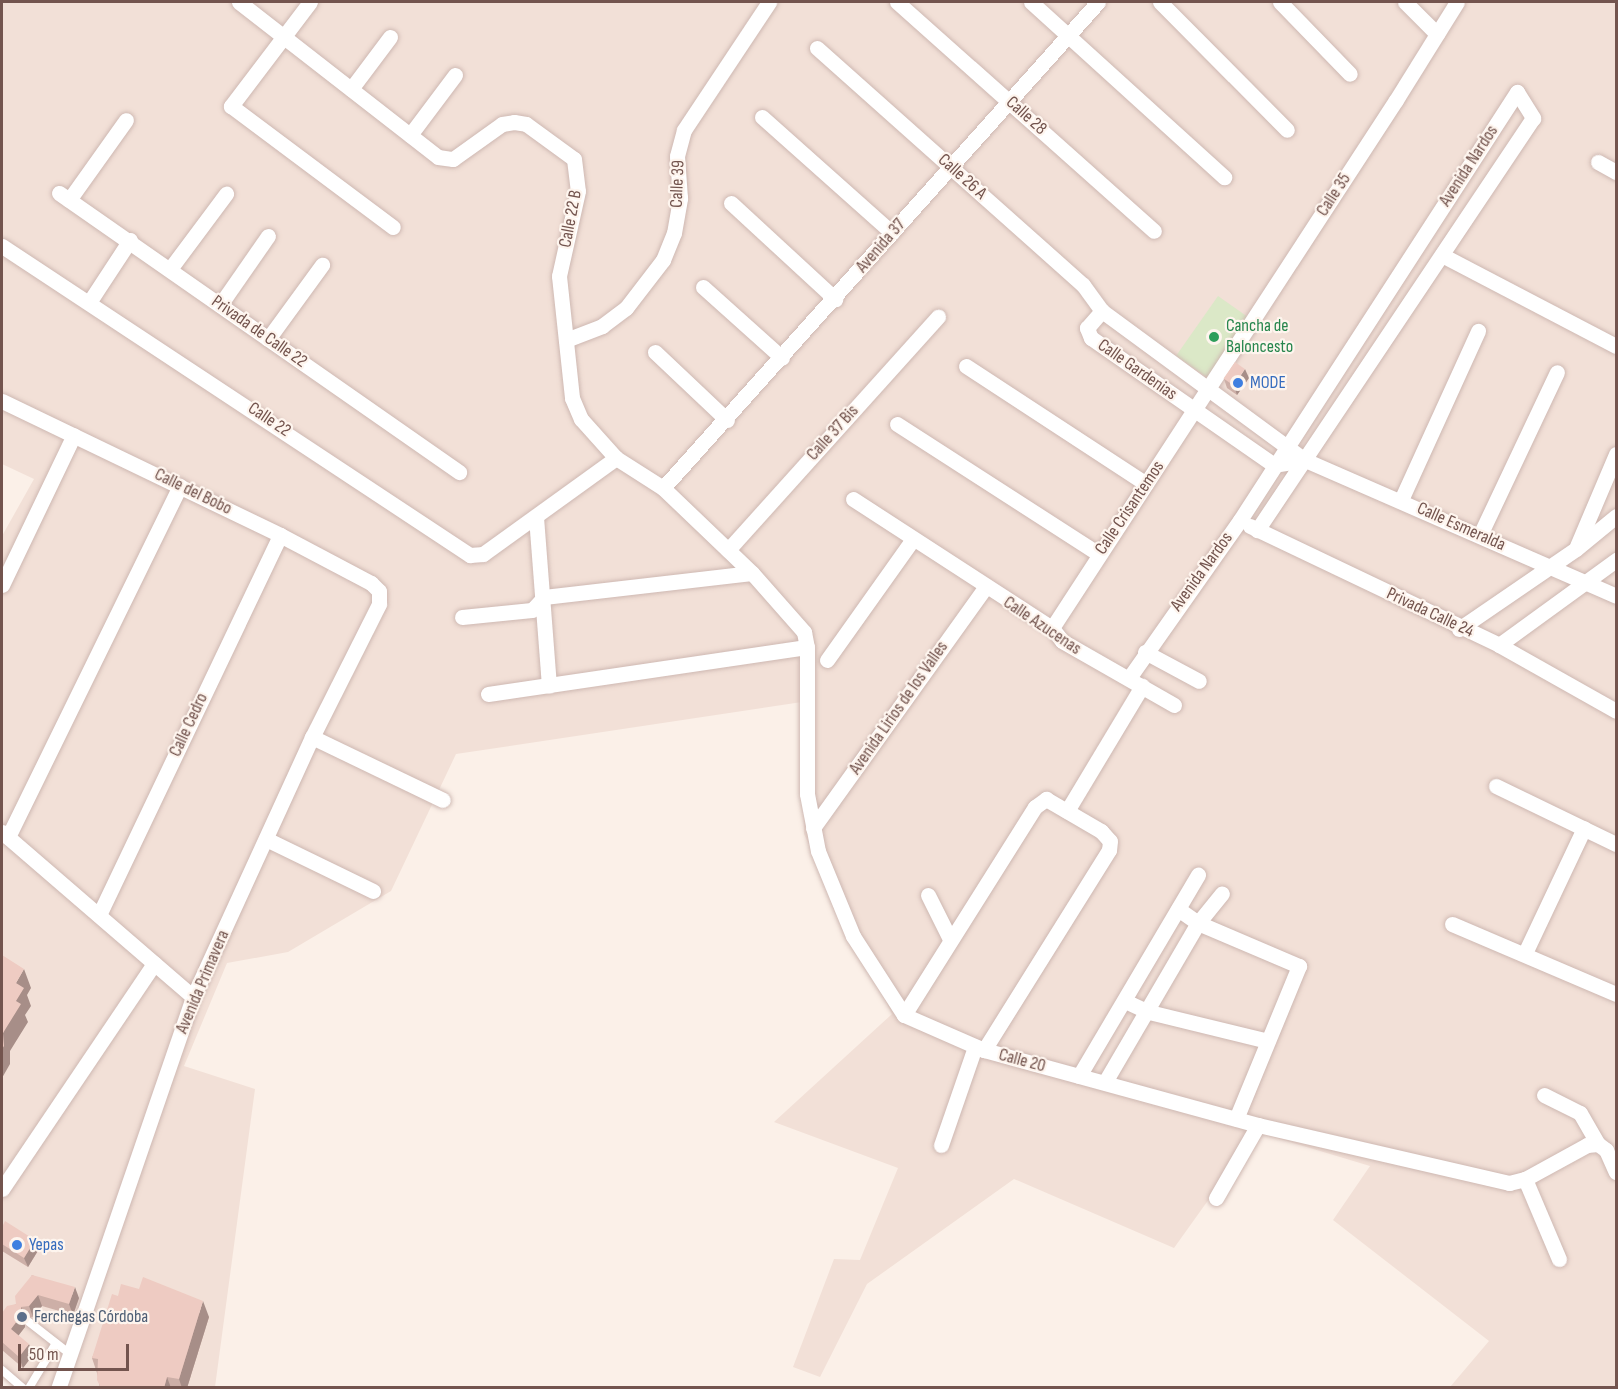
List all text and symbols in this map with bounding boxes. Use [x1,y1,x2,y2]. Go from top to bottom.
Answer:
street label: Calle 28 [1001,92,1051,140]
street label: Avenida Nardos [1435,121,1503,211]
street label: Calle 26 A [933,150,991,204]
street label: Calle 39 [666,160,690,208]
street label: Calle 35 [1312,169,1356,221]
street label: Calle 22 B [555,189,587,249]
street label: Avenida 37 [852,215,910,277]
street label: Privada de Calle 22 [207,291,311,373]
place label: Cancha de Baloncesto [1226,316,1293,358]
marker: Cancha de Baloncesto [1207,330,1221,344]
street label: Calle Gardenias [1093,335,1181,405]
place label: MODE [1250,372,1286,394]
marker: MODE [1231,376,1245,390]
street label: Calle 22 [243,398,295,442]
street label: Calle 37 Bis [802,401,864,465]
street label: Calle Crisantemos [1091,457,1169,559]
street label: Calle del Bobo [151,464,235,520]
street label: Calle Esmeralda [1413,498,1509,556]
street label: Avenida Nardos [1166,528,1238,616]
street label: Privada Calle 24 [1383,583,1477,643]
street label: Calle Azucenas [999,592,1085,660]
street label: Avenida Lirios de los Valles [845,637,953,779]
street label: Calle Cedro [165,690,213,760]
street label: Avenida Primavera [172,927,234,1037]
street label: Calle 20 [996,1044,1048,1078]
place label: Yepas [29,1234,64,1256]
marker: Yepas [10,1238,24,1252]
place label: Ferchegas Córdoba [34,1306,148,1328]
marker: Ferchegas Córdoba [15,1310,29,1324]
scale bar [21,1332,132,1370]
text: 50 m [29,1344,59,1365]

